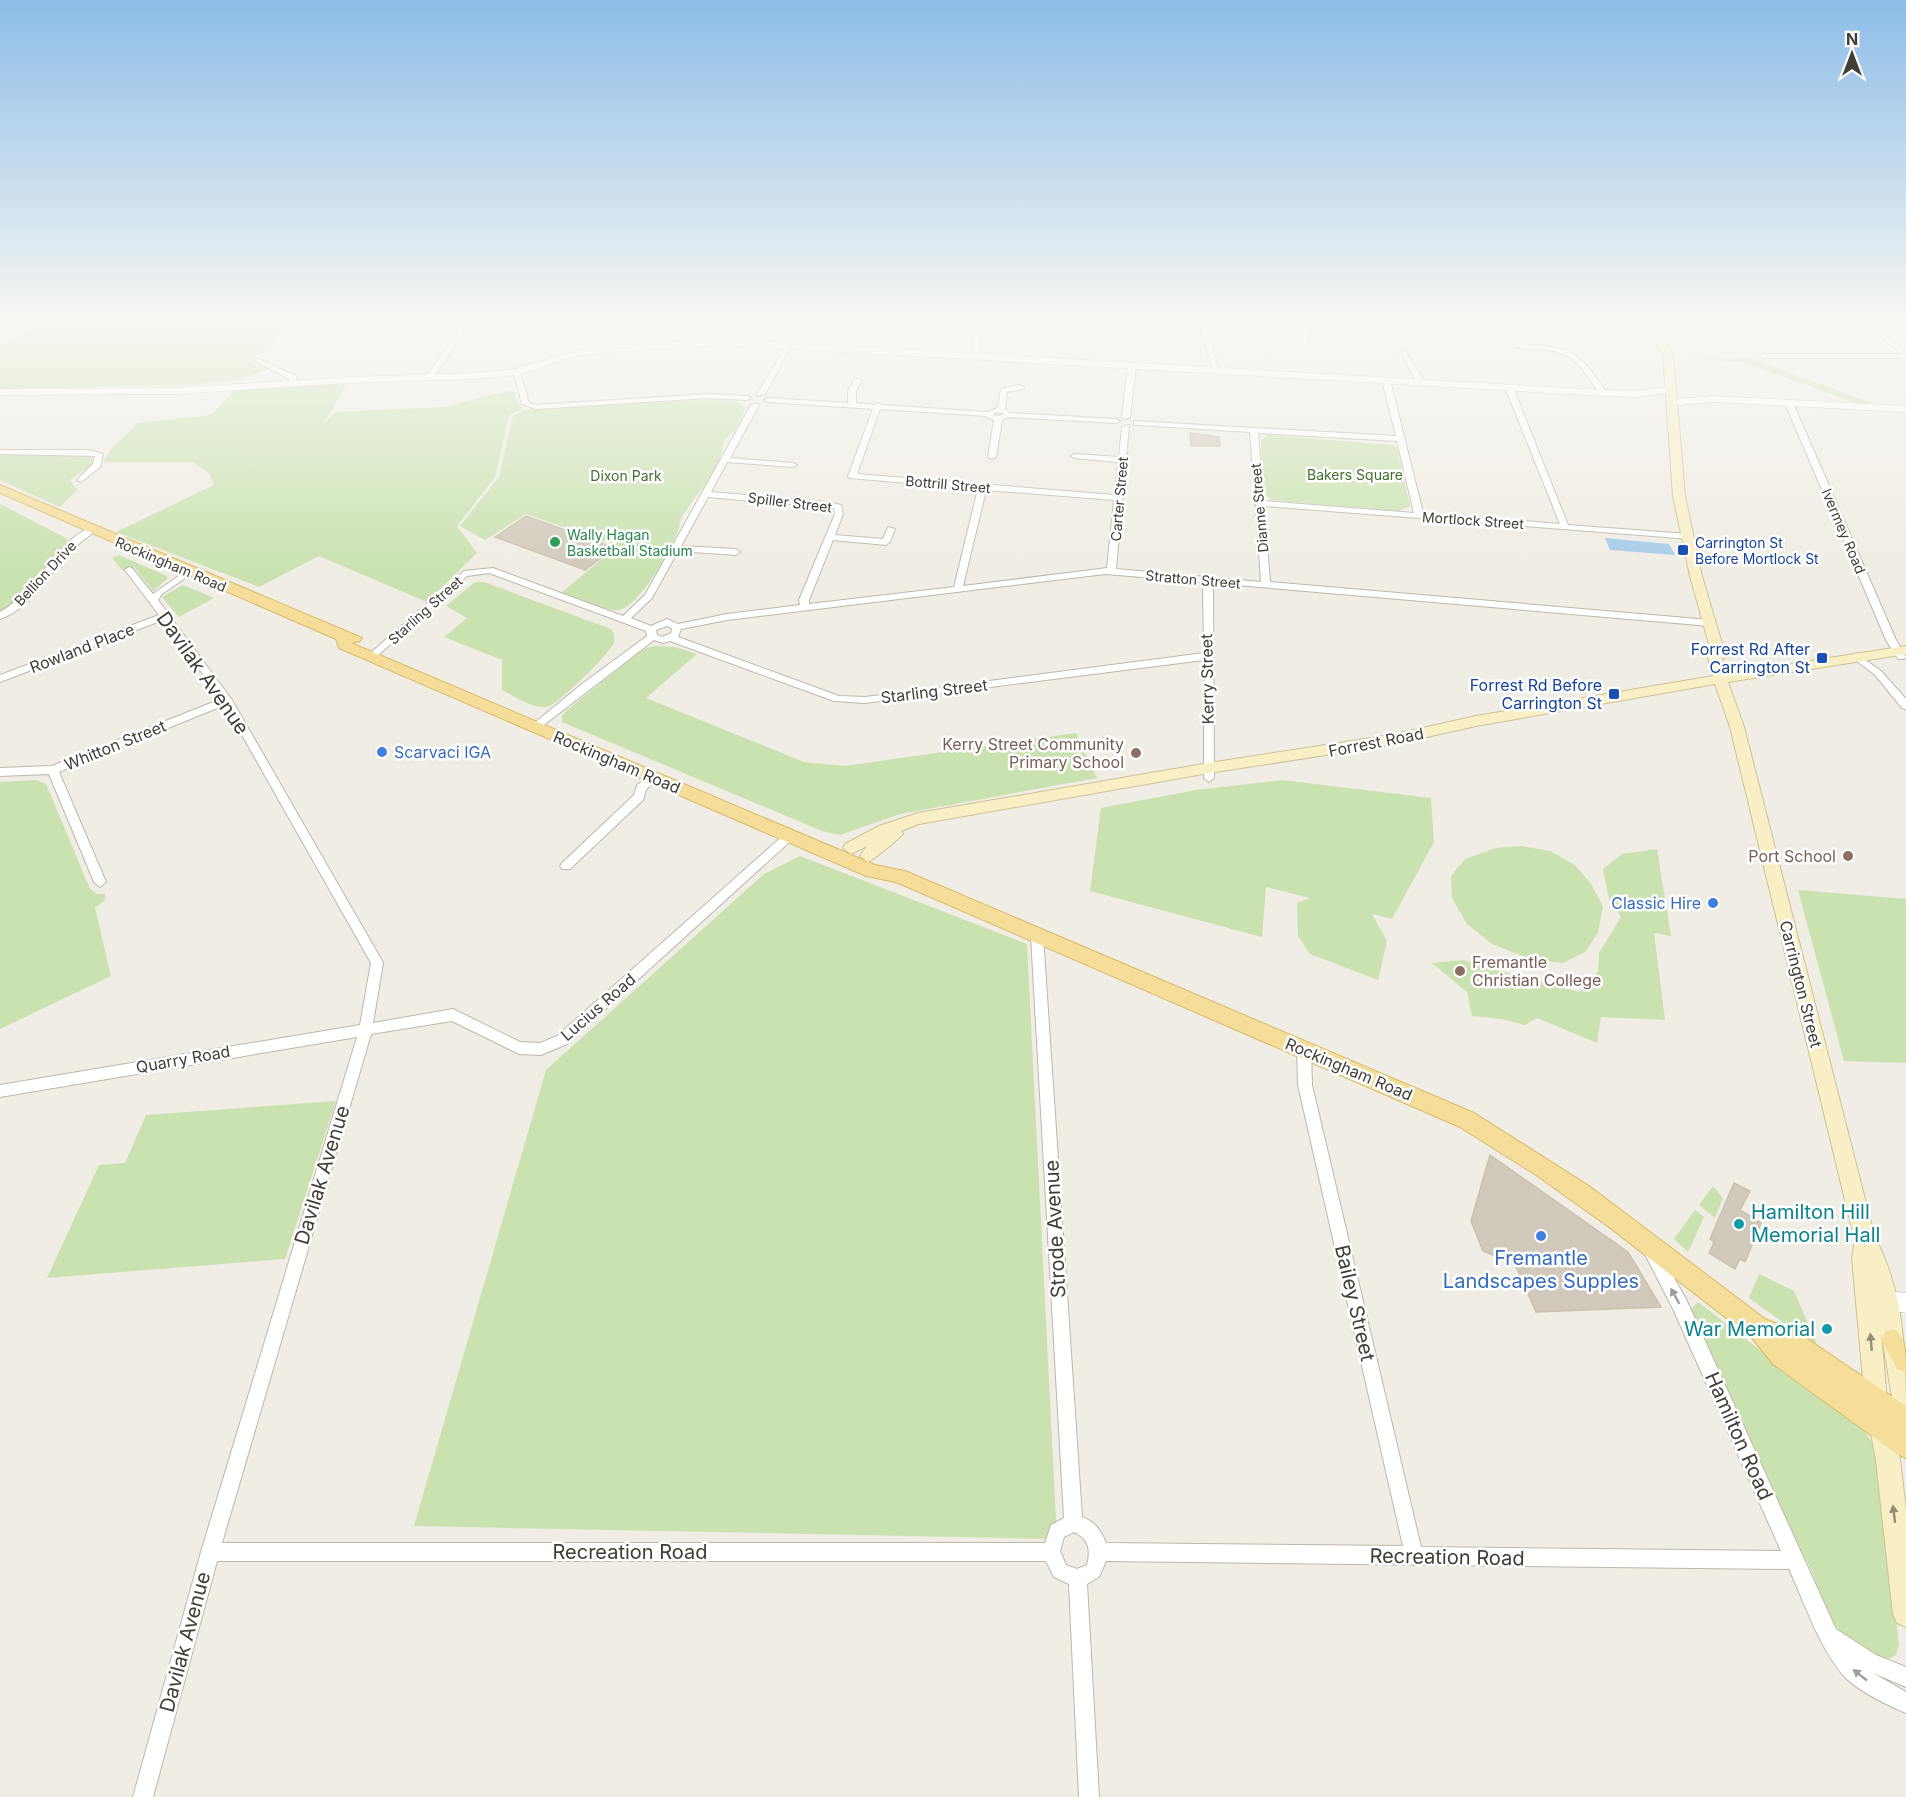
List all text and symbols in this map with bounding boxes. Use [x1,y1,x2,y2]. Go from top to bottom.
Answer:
north arrow [1822,24,1882,84]
text: N [1846,29,1858,49]
street label: Carter Street [1107,456,1131,542]
street label: Dianne Street [1247,462,1271,553]
park label: Bakers Square [1307,466,1403,483]
park label: Dixon Park [590,467,662,484]
street label: Bottrill Street [905,472,992,496]
street label: Ivermey Road [1818,486,1870,576]
street label: Spiller Street [747,488,833,516]
street label: Mortlock Street [1422,508,1525,532]
place label: Wally Hagan Basketball Stadium [567,526,693,559]
street label: Rockingham Road [113,533,229,595]
place label: Carrington St Before Mortlock St [1695,534,1819,567]
marker: Wally Hagan Basketball Stadium [548,535,562,549]
street label: Bellion Drive [11,537,79,609]
marker: Carrington St Before Mortlock St [1676,543,1690,557]
street label: Stratton Street [1145,566,1242,592]
street label: Starling Street [384,572,466,648]
street label: Davilak Avenue [152,607,254,739]
street label: Rowland Place [27,619,137,677]
street label: Kerry Street [1196,634,1218,724]
place label: Forrest Rd After Carrington St [1691,639,1810,677]
marker: Forrest Rd After Carrington St [1815,651,1829,665]
street label: Starling Street [879,675,989,707]
place label: Forrest Rd Before Carrington St [1470,675,1602,713]
marker: Forrest Rd Before Carrington St [1607,687,1621,701]
street label: Whitton Street [61,716,169,774]
street label: Forrest Road [1327,723,1425,761]
street label: Rockingham Road [550,726,684,798]
place label: Kerry Street Community Primary School [942,734,1124,772]
place label: Scarvaci IGA [394,742,491,762]
marker: Scarvaci IGA [375,745,389,759]
marker: Kerry Street Community Primary School [1129,746,1143,760]
place label: Port School [1748,846,1836,866]
marker: Port School [1841,849,1855,863]
place label: Classic Hire [1611,893,1701,913]
marker: Classic Hire [1706,896,1720,910]
street label: Carrington Street [1776,918,1826,1050]
place label: Fremantle Christian College [1472,952,1601,990]
marker: Fremantle Christian College [1453,964,1467,978]
street label: Lucius Road [557,969,639,1045]
street label: Rockingham Road [1282,1033,1416,1105]
street label: Quarry Road [134,1041,232,1077]
street label: Davilak Avenue [289,1102,355,1248]
street label: Strode Avenue [1039,1159,1071,1299]
place label: Hamilton Hill Memorial Hall [1751,1200,1880,1247]
marker: Hamilton Hill Memorial Hall [1732,1217,1746,1231]
marker: Fremantle Landscapes Supples [1534,1229,1548,1243]
street label: Bailey Street [1330,1243,1380,1364]
place label: Fremantle Landscapes Supples [1443,1246,1639,1293]
one-way arrow [1670,1287,1680,1304]
place label: War Memorial [1684,1317,1815,1341]
marker: War Memorial [1820,1322,1834,1336]
one-way arrow [1866,1333,1876,1352]
street label: Hamilton Road [1700,1368,1778,1504]
one-way arrow [1889,1505,1899,1524]
street label: Recreation Road [552,1540,708,1564]
street label: Recreation Road [1369,1544,1525,1570]
street label: Davilak Avenue [155,1569,215,1715]
one-way arrow [1852,1669,1868,1681]

